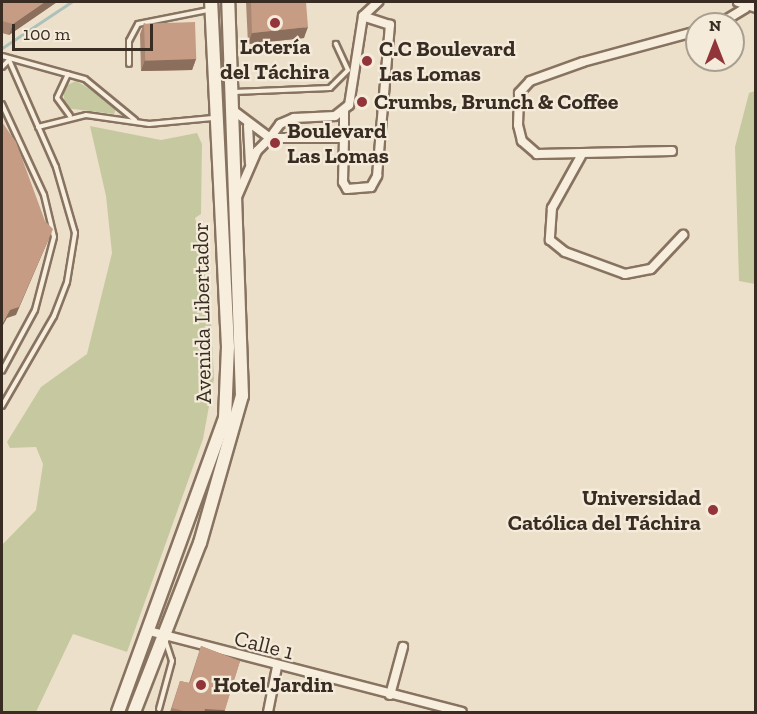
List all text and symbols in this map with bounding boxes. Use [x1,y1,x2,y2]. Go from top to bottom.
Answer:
scale bar [15,12,156,50]
north arrow [685,12,745,72]
marker: Lotería del Táchira [268,16,282,30]
text: N [709,16,721,35]
text: 100 m [23,23,70,45]
place label: Lotería del Táchira [220,33,330,84]
place label: C.C Boulevard Las Lomas [379,35,516,86]
marker: C.C Boulevard Las Lomas [360,54,374,68]
place label: Crumbs, Brunch & Coffee [374,89,618,115]
marker: Crumbs, Brunch & Coffee [355,95,369,109]
place label: Boulevard Las Lomas [287,117,389,168]
marker: Boulevard Las Lomas [268,136,282,150]
street label: Avenida Libertador [187,222,217,404]
place label: Universidad Católica del Táchira [508,484,701,536]
marker: Universidad Católica del Táchira [706,503,720,517]
street label: Calle 1 [232,625,296,665]
place label: Hotel Jardin [213,672,334,698]
marker: Hotel Jardin [194,678,208,692]

